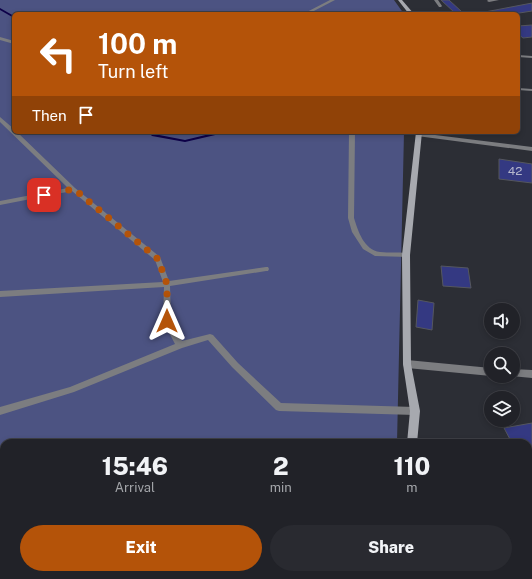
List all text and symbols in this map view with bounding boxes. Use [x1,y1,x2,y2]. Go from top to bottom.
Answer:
text: 100 m [98,27,177,60]
icon: left [32,28,84,80]
text: Turn left [98,61,168,82]
icon: arrive [75,104,97,126]
text: Then [32,107,67,124]
house number: 42 [508,164,522,178]
pin [27,178,61,212]
icon: arrive [33,184,55,206]
position arrow [146,300,188,342]
map controls [484,303,520,427]
button: sound [484,303,520,339]
button: search [484,347,520,383]
button: layers [484,391,520,427]
text: 15:46 [102,452,168,480]
text: 2 [273,452,289,480]
text: 110 [393,452,430,480]
text: Arrival [115,480,155,495]
text: min [270,480,292,495]
text: m [406,480,418,495]
button: Exit [20,525,262,571]
button: Share [270,525,512,571]

